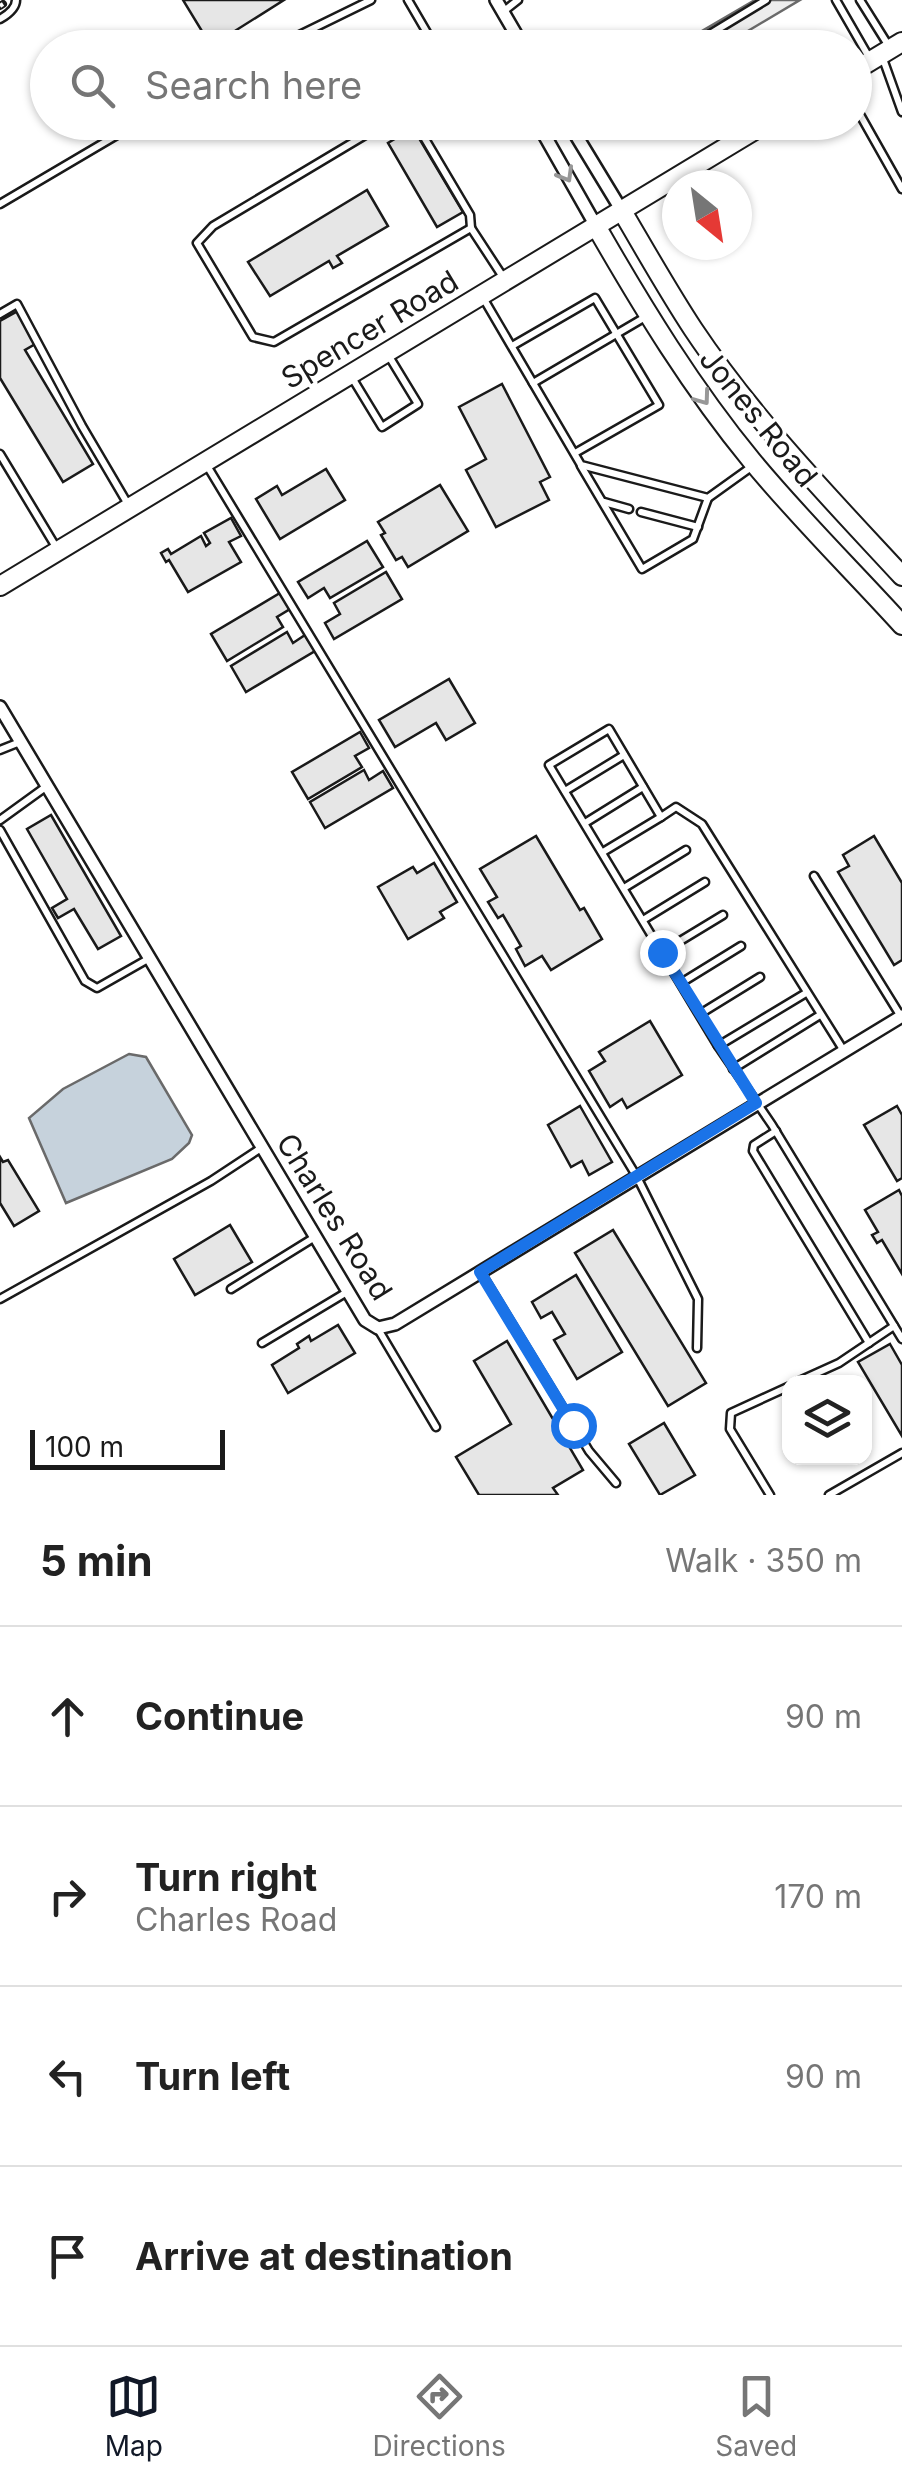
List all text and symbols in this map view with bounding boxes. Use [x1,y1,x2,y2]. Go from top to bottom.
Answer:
search box [30,30,872,140]
icon: search [65,58,120,113]
text: Search here [145,62,362,108]
one-way arrow [554,164,573,182]
north arrow [662,170,752,260]
street label: Spencer Road [275,262,464,396]
street label: Jones Road [692,341,825,494]
one-way arrow [692,387,709,405]
route end [640,930,686,976]
street label: Charles Road [269,1127,400,1306]
map controls [782,1375,872,1465]
button: layers [782,1375,872,1465]
route start [551,1403,597,1449]
scale bar [30,1425,225,1470]
text: 100 m [45,1430,124,1464]
text: 5 min [40,1535,153,1586]
text: Walk · 350 m [665,1541,862,1580]
icon: ahead [40,1689,95,1744]
text: Continue [135,1693,304,1739]
text: 90 m [785,1697,862,1736]
text: Turn right [135,1854,317,1900]
icon: right [40,1869,95,1924]
text: 170 m [774,1877,862,1916]
text: Charles Road [135,1900,337,1939]
icon: left [40,2049,95,2104]
text: Turn left [135,2053,290,2099]
text: 90 m [785,2057,862,2096]
icon: arrive [40,2229,95,2284]
text: Arrive at destination [135,2233,513,2279]
tab: Map [105,2369,163,2463]
tab: Directions [372,2369,506,2463]
tab: Saved [715,2369,797,2463]

